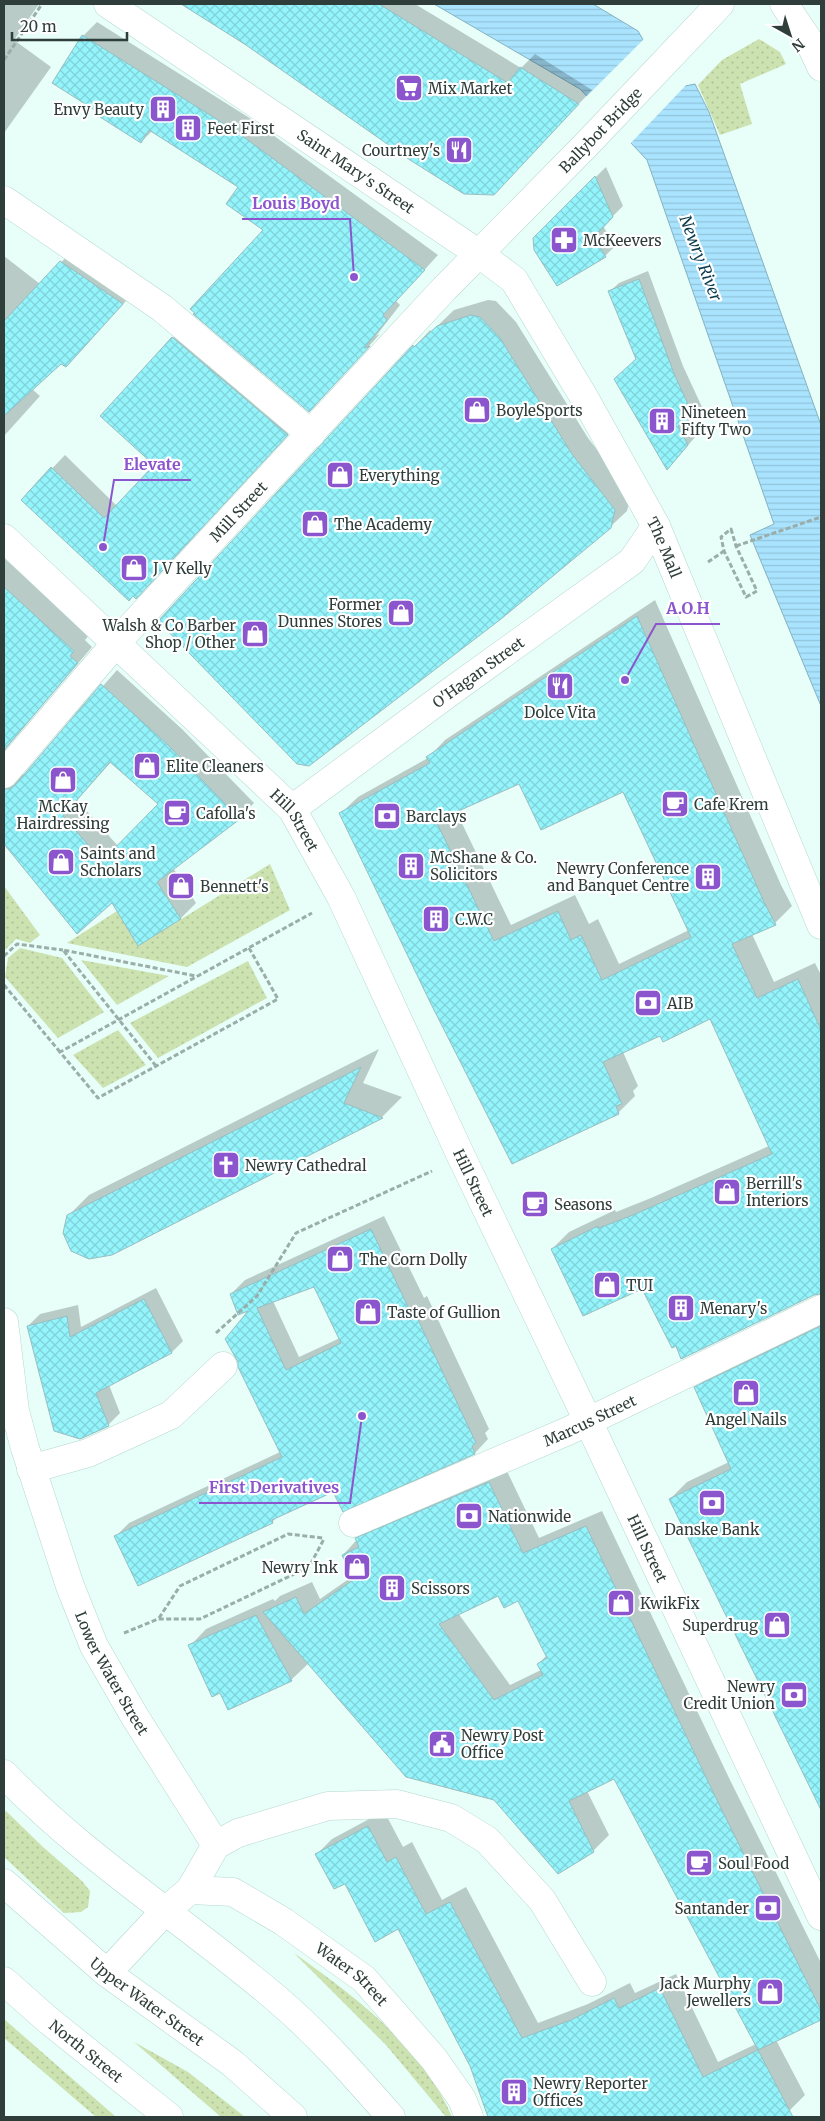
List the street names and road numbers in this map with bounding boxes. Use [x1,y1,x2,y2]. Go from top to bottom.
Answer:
street label: Ballybot Bridge [555,83,646,176]
street label: Saint Mary's Street [294,125,419,217]
street label: Mill Street [205,477,271,545]
street label: The Mall [643,513,686,581]
street label: O'Hagan Street [428,632,528,711]
street label: Hill Street [267,784,323,855]
street label: Hill Street [449,1146,498,1219]
street label: Marcus Street [540,1390,639,1450]
street label: Hill Street [624,1511,672,1585]
street label: Lower Water Street [72,1608,153,1738]
street label: Water Street [311,1938,392,2009]
street label: Upper Water Street [86,1953,208,2050]
street label: North Street [46,2015,127,2086]

